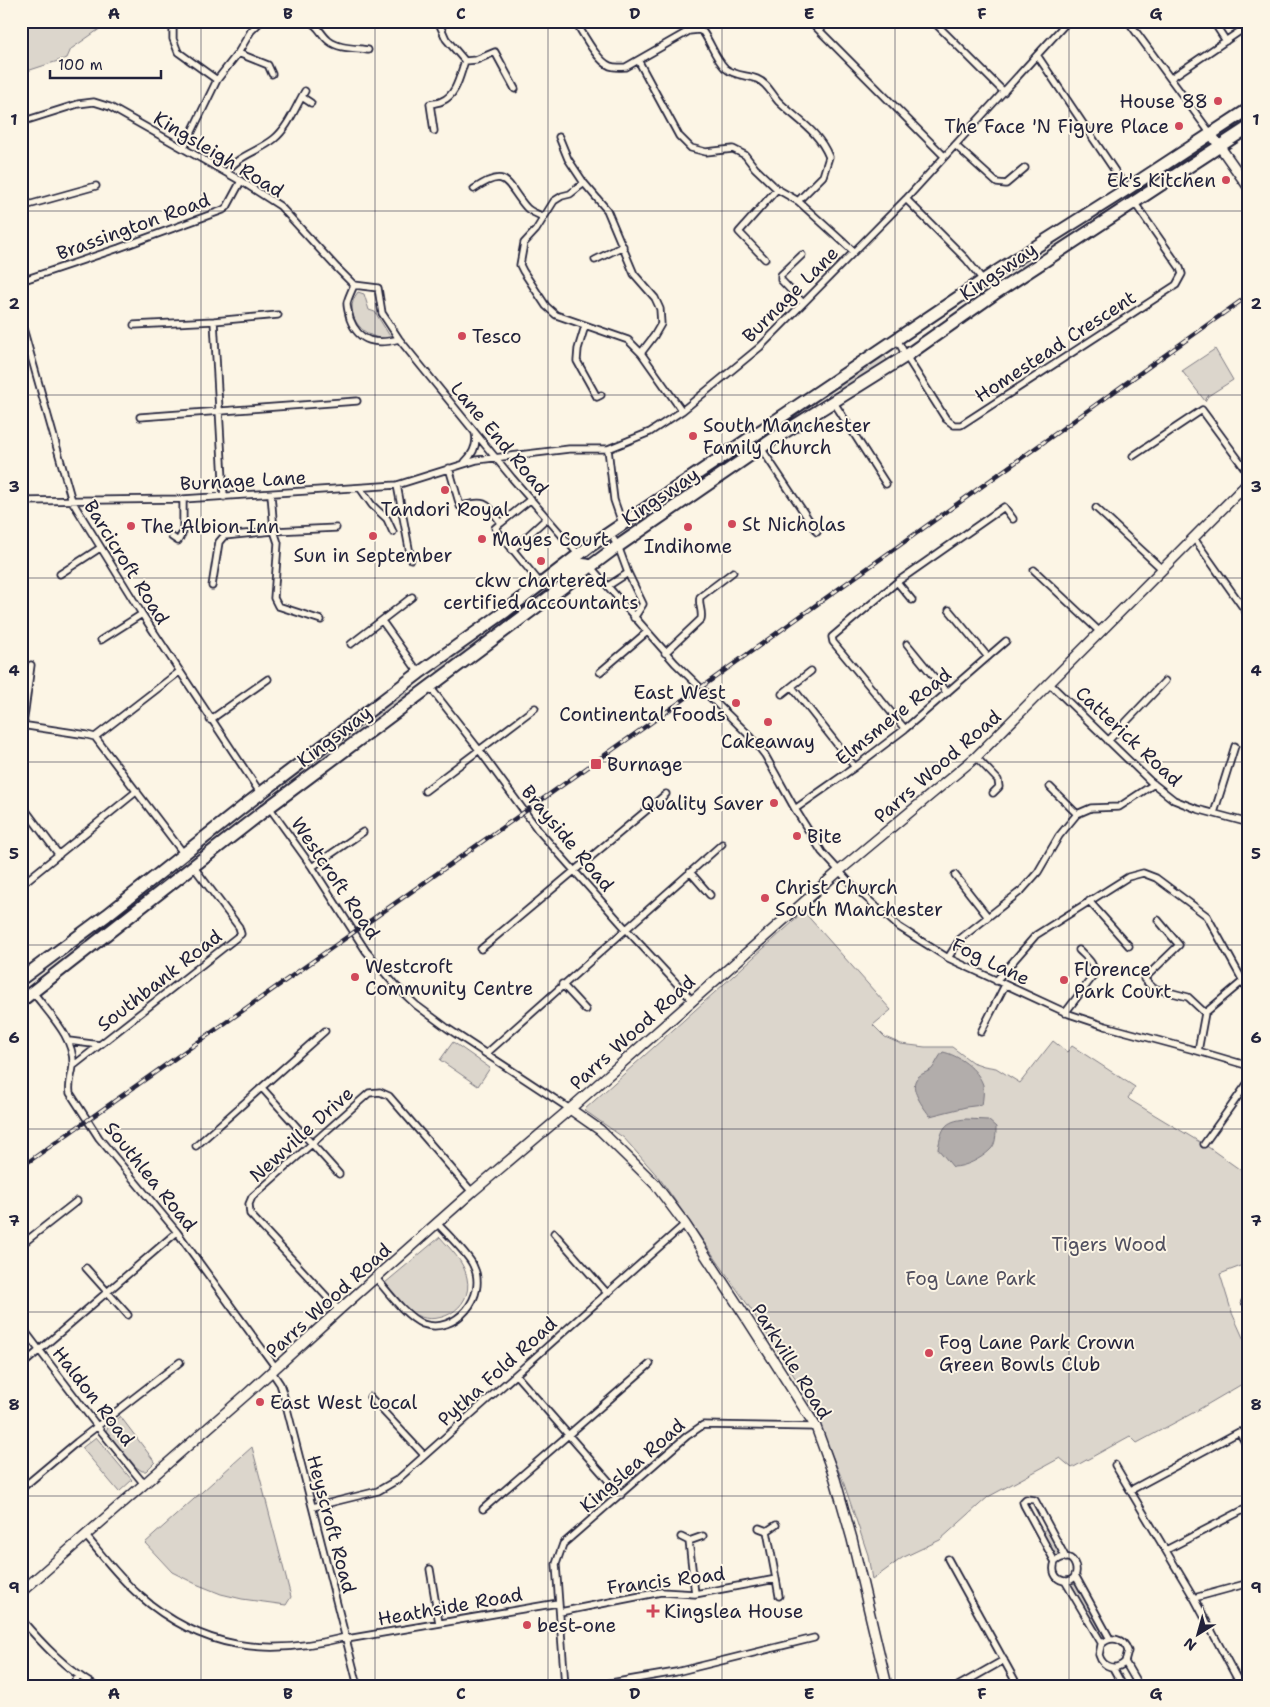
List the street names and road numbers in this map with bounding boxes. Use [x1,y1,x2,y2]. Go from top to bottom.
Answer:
street label: Kingsleigh Road [149,106,289,203]
street label: Brassington Road [53,187,213,266]
street label: Kingsway [955,237,1042,306]
street label: Burnage Lane [737,241,844,348]
street label: Homestead Crescent [970,285,1141,408]
street label: Lane End Road [445,377,554,500]
street label: Kingsway [617,462,704,531]
street label: Burnage Lane [179,465,307,496]
street label: Barcicroft Road [78,495,175,629]
street label: Elmsmere Road [830,662,956,771]
street label: Catterick Road [1070,681,1187,792]
street label: Kingsway [292,700,377,773]
street label: Parrs Wood Road [868,704,1006,829]
street label: Brayside Road [516,780,620,897]
street label: Westcroft Road [285,812,386,944]
street label: Southbank Road [92,924,227,1037]
street label: Fog Lane [948,932,1034,991]
street label: Parrs Wood Road [564,969,700,1095]
street label: Newville Drive [244,1081,359,1188]
street label: Southlea Road [99,1116,203,1236]
street label: Parrs Wood Road [260,1237,396,1363]
street label: Parkville Road [746,1299,837,1424]
street label: Pytha Fold Road [432,1311,562,1432]
street label: Haldon Road [47,1341,140,1451]
street label: Kingslea Road [575,1413,690,1518]
street label: Heyscroft Road [301,1452,362,1596]
street label: Francis Road [606,1561,726,1600]
street label: Heathside Road [376,1581,524,1632]

